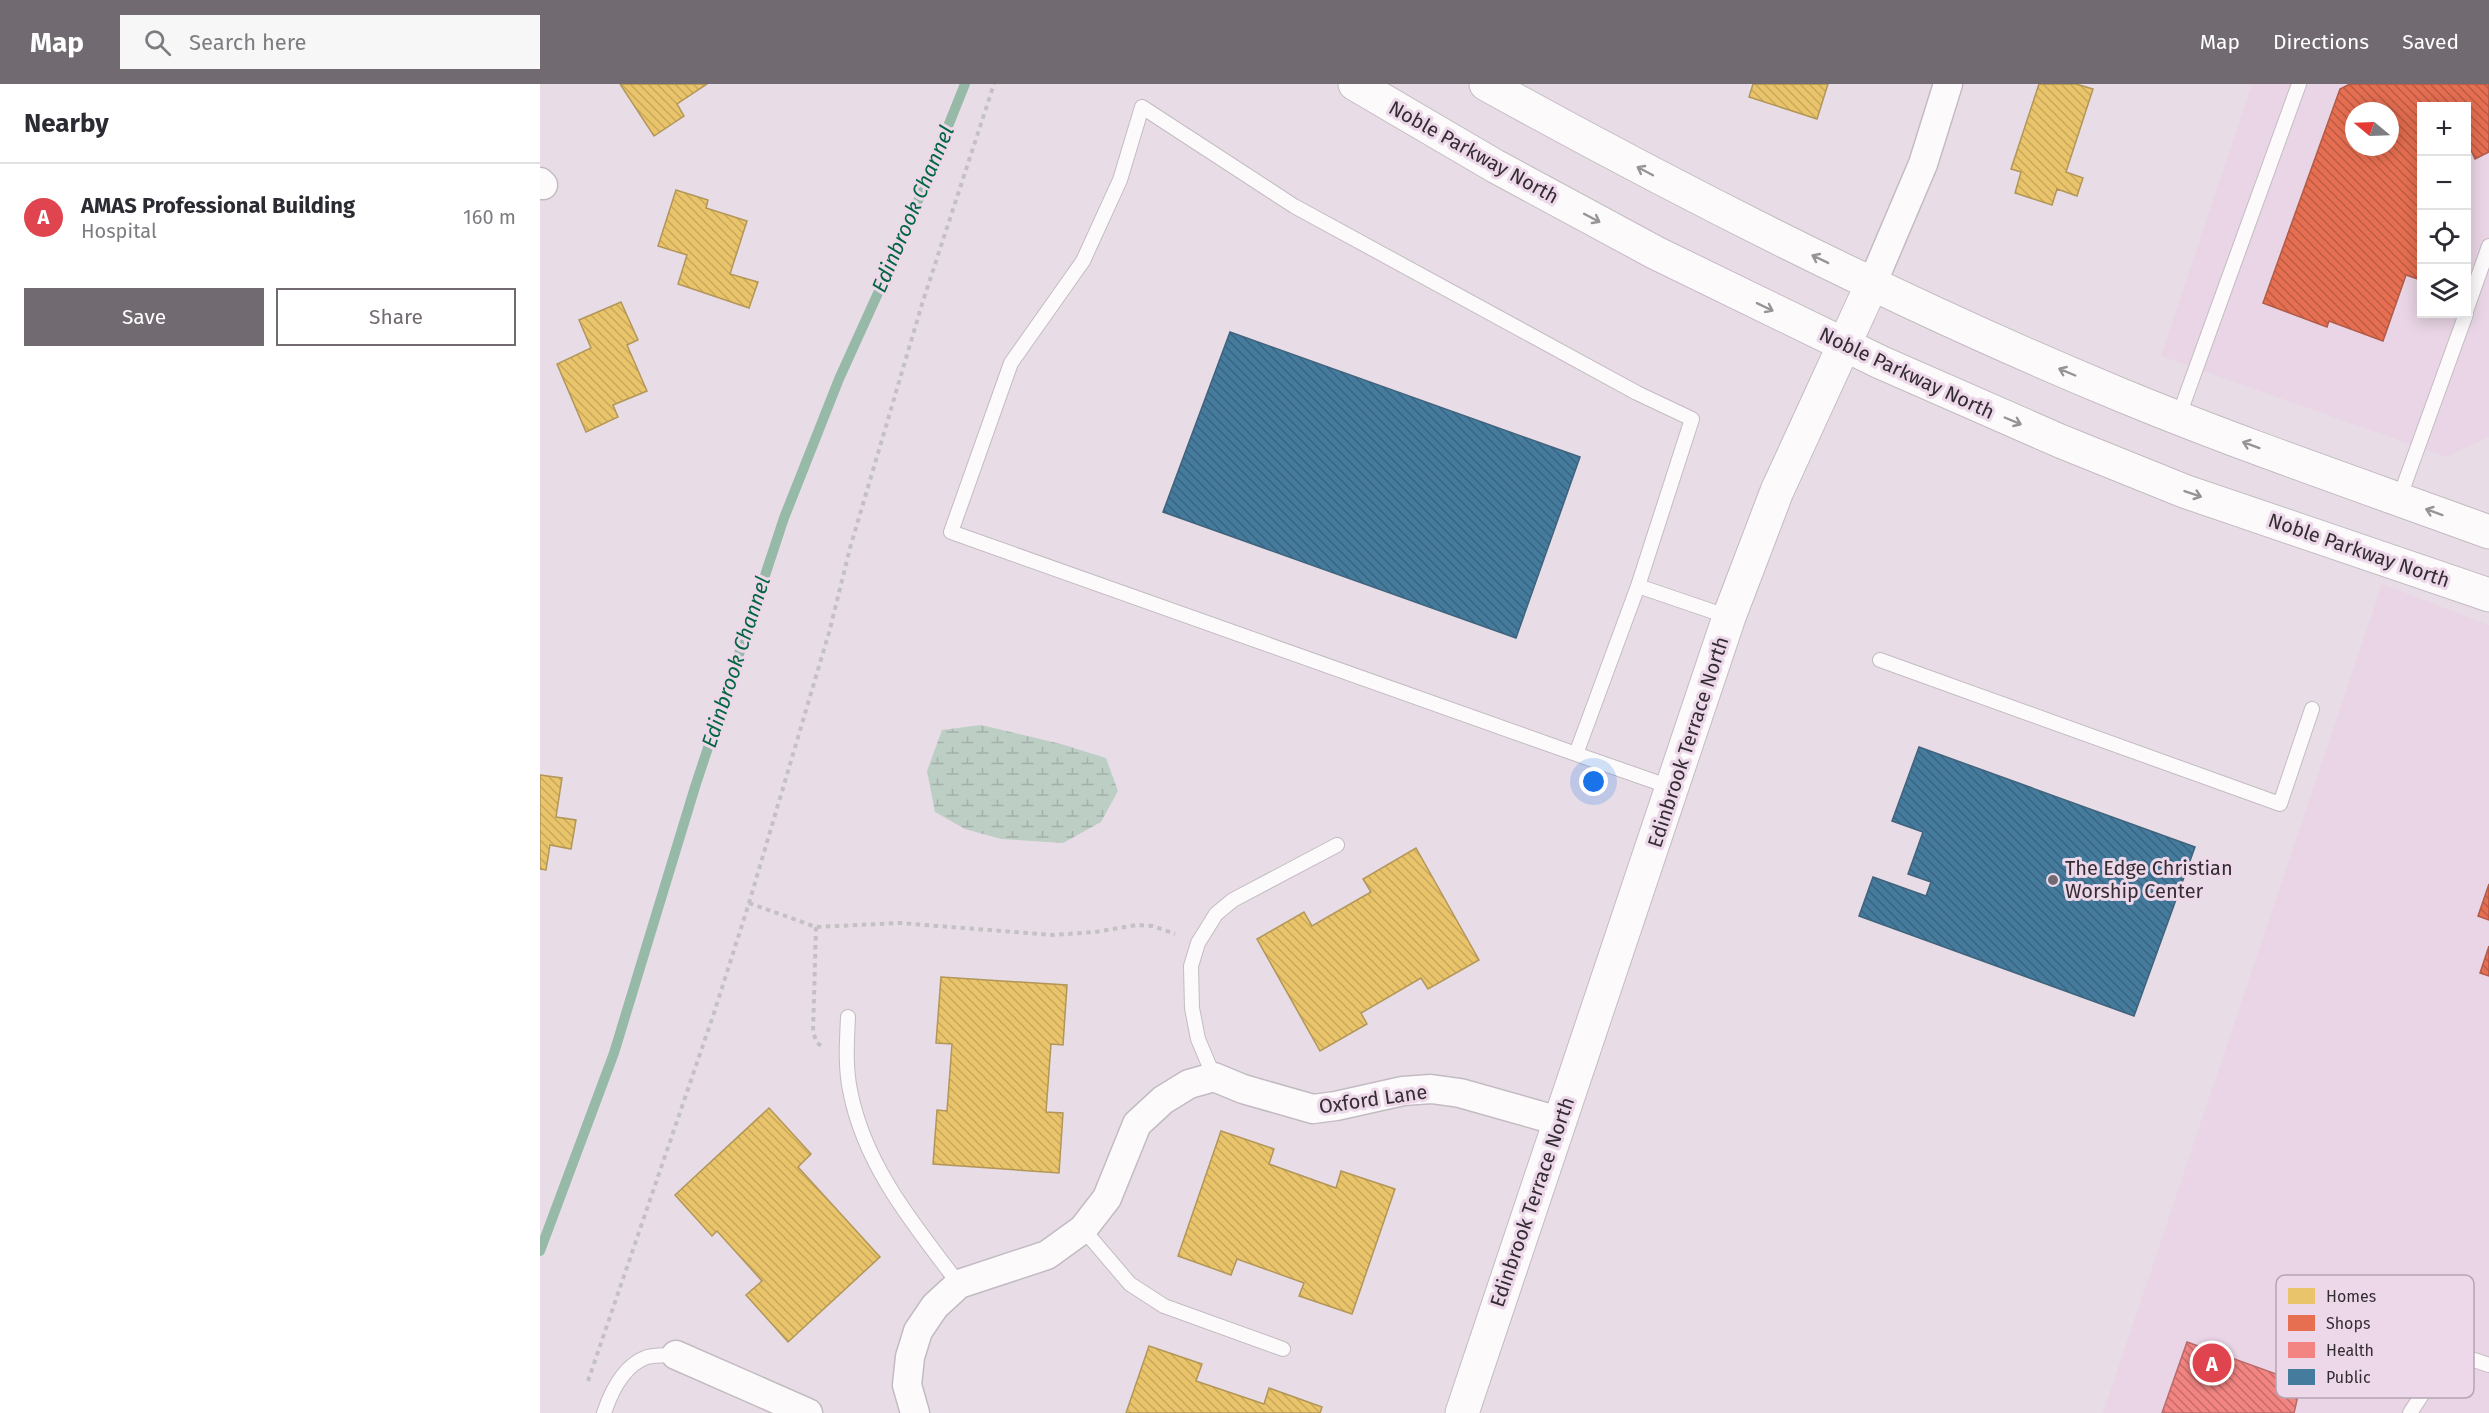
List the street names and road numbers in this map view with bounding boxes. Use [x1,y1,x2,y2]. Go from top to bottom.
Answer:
street label: Noble Parkway North [1385,95,1563,209]
street label: Noble Parkway North [1816,322,1998,424]
street label: Noble Parkway North [2265,508,2453,592]
street label: Edinbrook Terrace North [1642,633,1734,851]
street label: Oxford Lane [1317,1080,1429,1118]
street label: Edinbrook Terrace North [1485,1094,1579,1310]

